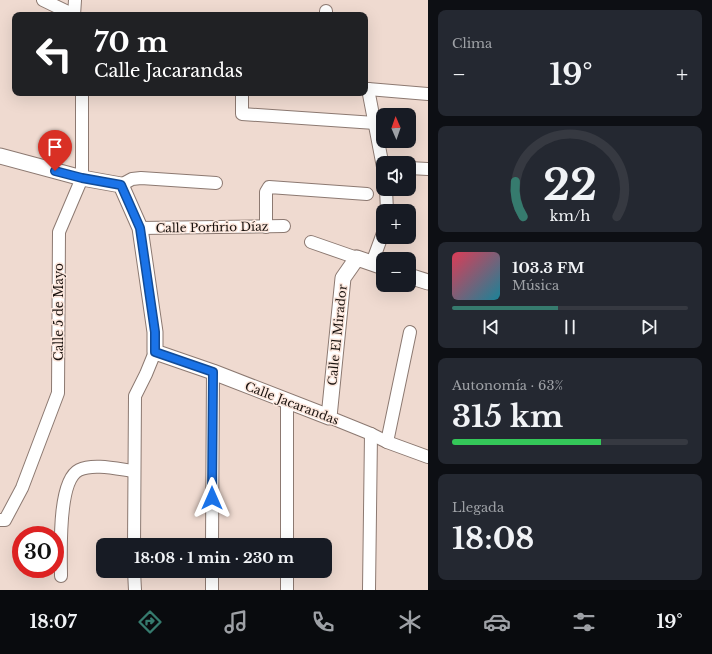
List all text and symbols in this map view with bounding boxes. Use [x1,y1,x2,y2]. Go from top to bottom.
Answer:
text: 70 m [94,25,168,60]
icon: left [28,28,80,80]
text: Clima [452,35,492,52]
text: 19° [549,56,593,93]
text: Calle Jacarandas [94,60,243,82]
text: − [452,61,466,88]
text: + [676,61,688,88]
north arrow [376,108,416,148]
map controls [376,108,416,292]
pin [38,130,72,171]
icon: arrive [44,136,66,158]
button: sound [376,156,416,196]
text: 22 [543,160,597,211]
button: + [376,204,416,244]
text: km/h [550,207,590,225]
street label: Calle Porfirio Díaz [155,219,269,235]
button: − [376,252,416,292]
text: 103.3 FM [512,258,584,277]
street label: Calle 5 de Mayo [51,263,66,361]
text: Música [512,277,559,294]
street label: Calle El Mirador [324,283,350,386]
icon: previous [480,316,502,338]
icon: pause [559,316,581,338]
icon: next [638,316,660,338]
text: Autonomía · 63% [452,377,563,394]
street label: Calle Jacarandas [243,378,341,428]
text: 315 km [452,398,563,435]
position arrow [191,477,233,519]
text: Llegada [452,499,504,516]
text: 18:08 [452,520,534,557]
speed limit sign: 30 [12,526,64,578]
text: 18:08 · 1 min · 230 m [134,548,294,567]
icon: directions [136,608,164,636]
icon: music [222,608,250,636]
icon: phone [309,608,337,636]
icon: climate [396,608,424,636]
icon: car [483,608,511,636]
icon: filters [570,608,598,636]
text: 18:07 [29,611,77,633]
text: 19° [656,611,682,633]

